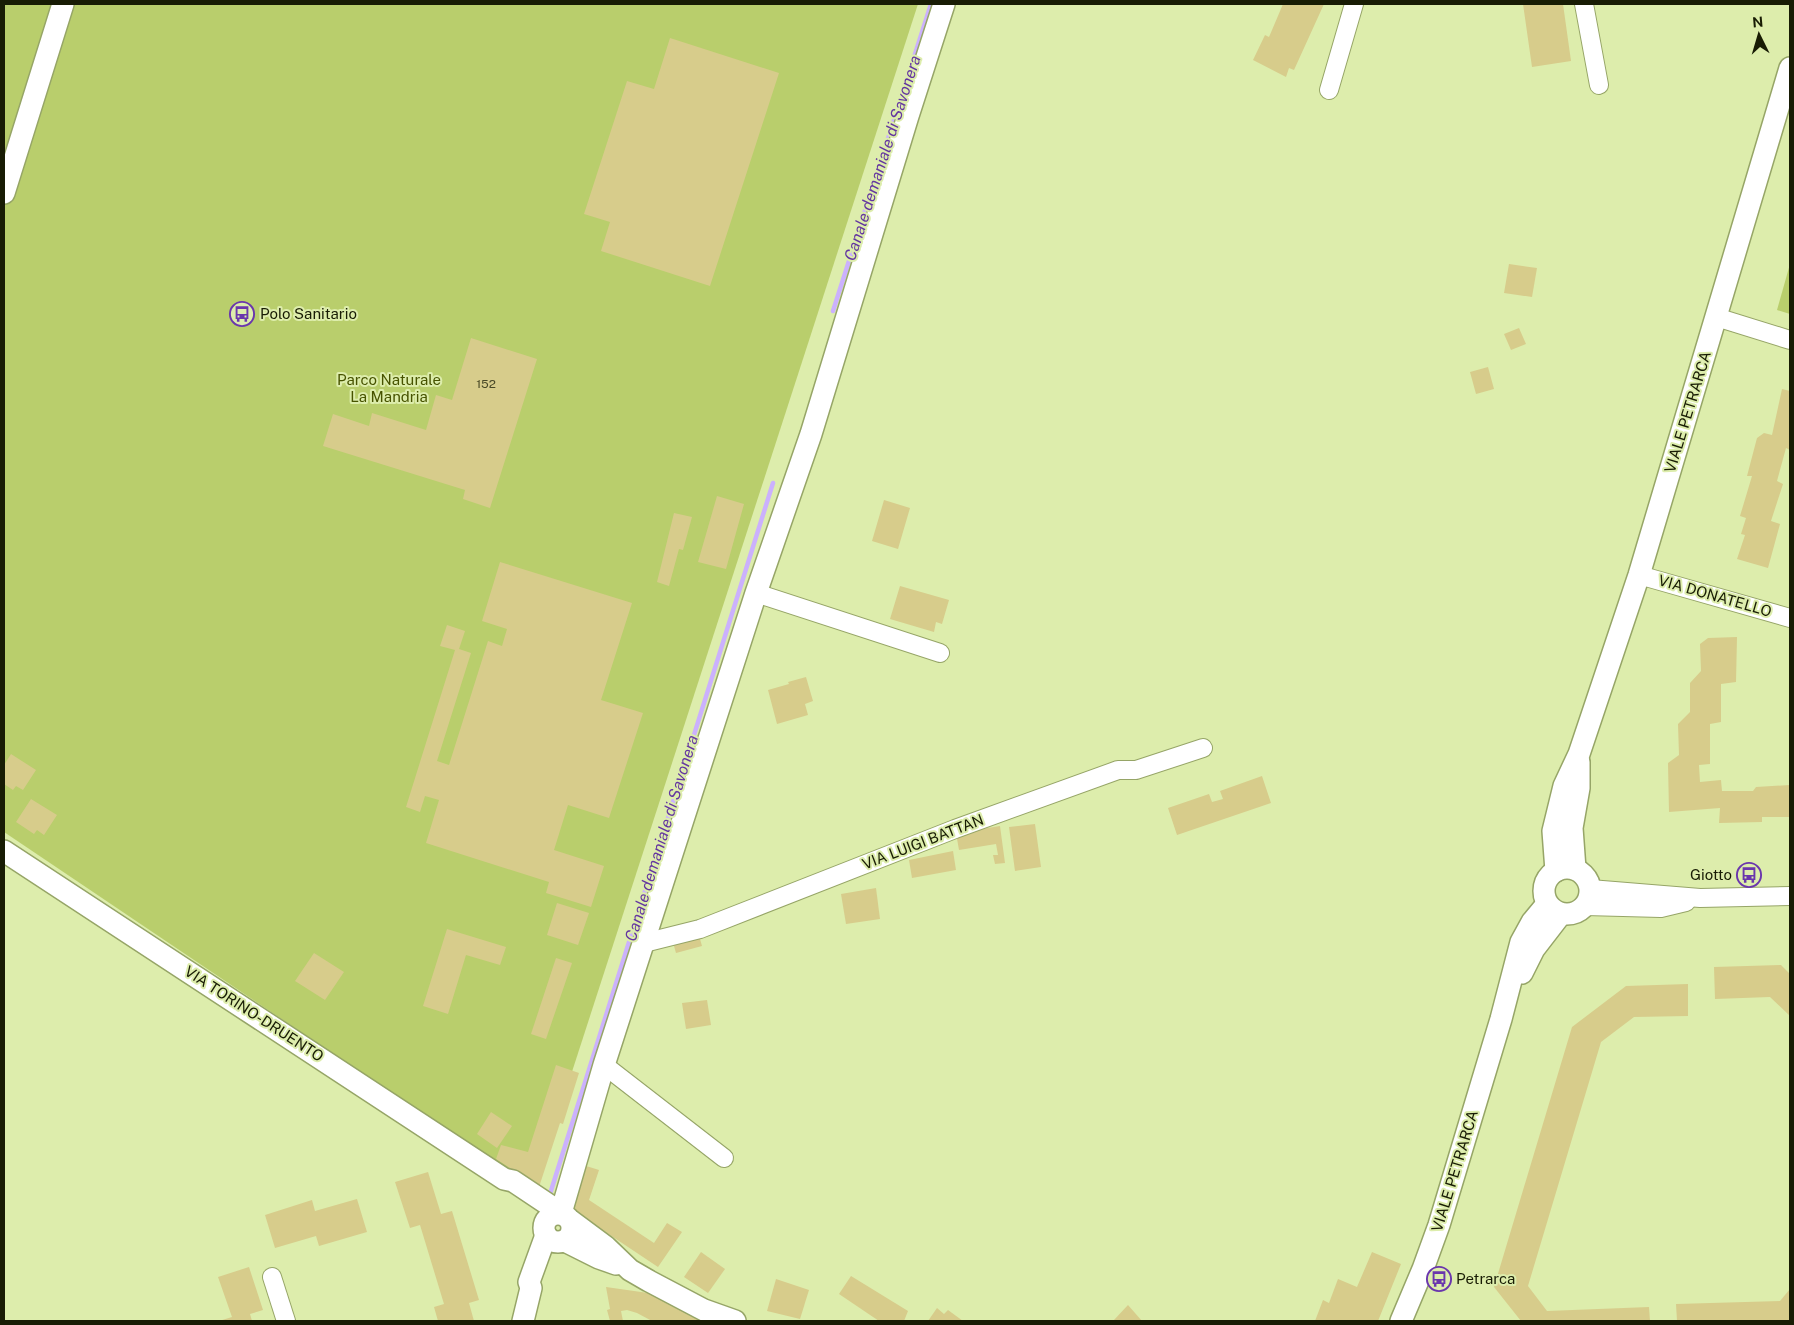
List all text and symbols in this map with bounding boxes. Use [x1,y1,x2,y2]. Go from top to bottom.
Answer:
north arrow [1734,10,1784,60]
text: N [1752,14,1764,30]
water label: Canale demaniale di Savonera [840,53,925,263]
bus stop icon: Polo Sanitario [229,301,255,327]
place label: Polo Sanitario [260,305,357,322]
street label: VIALE PETRARCA [1661,349,1714,475]
park label: Parco Naturale La Mandria [337,371,441,405]
house number: 152 [476,377,496,391]
street label: VIA DONATELLO [1657,571,1774,620]
water label: Canale demaniale di Savonera [621,733,702,944]
street label: VIA LUIGI BATTAN [860,811,986,873]
bus stop icon: Giotto [1736,862,1762,888]
place label: Giotto [1690,866,1732,883]
street label: VIA TORINO-DRUENTO [182,962,327,1065]
street label: VIALE PETRARCA [1428,1108,1481,1234]
bus stop icon: Petrarca [1426,1266,1452,1292]
place label: Petrarca [1456,1270,1515,1287]

